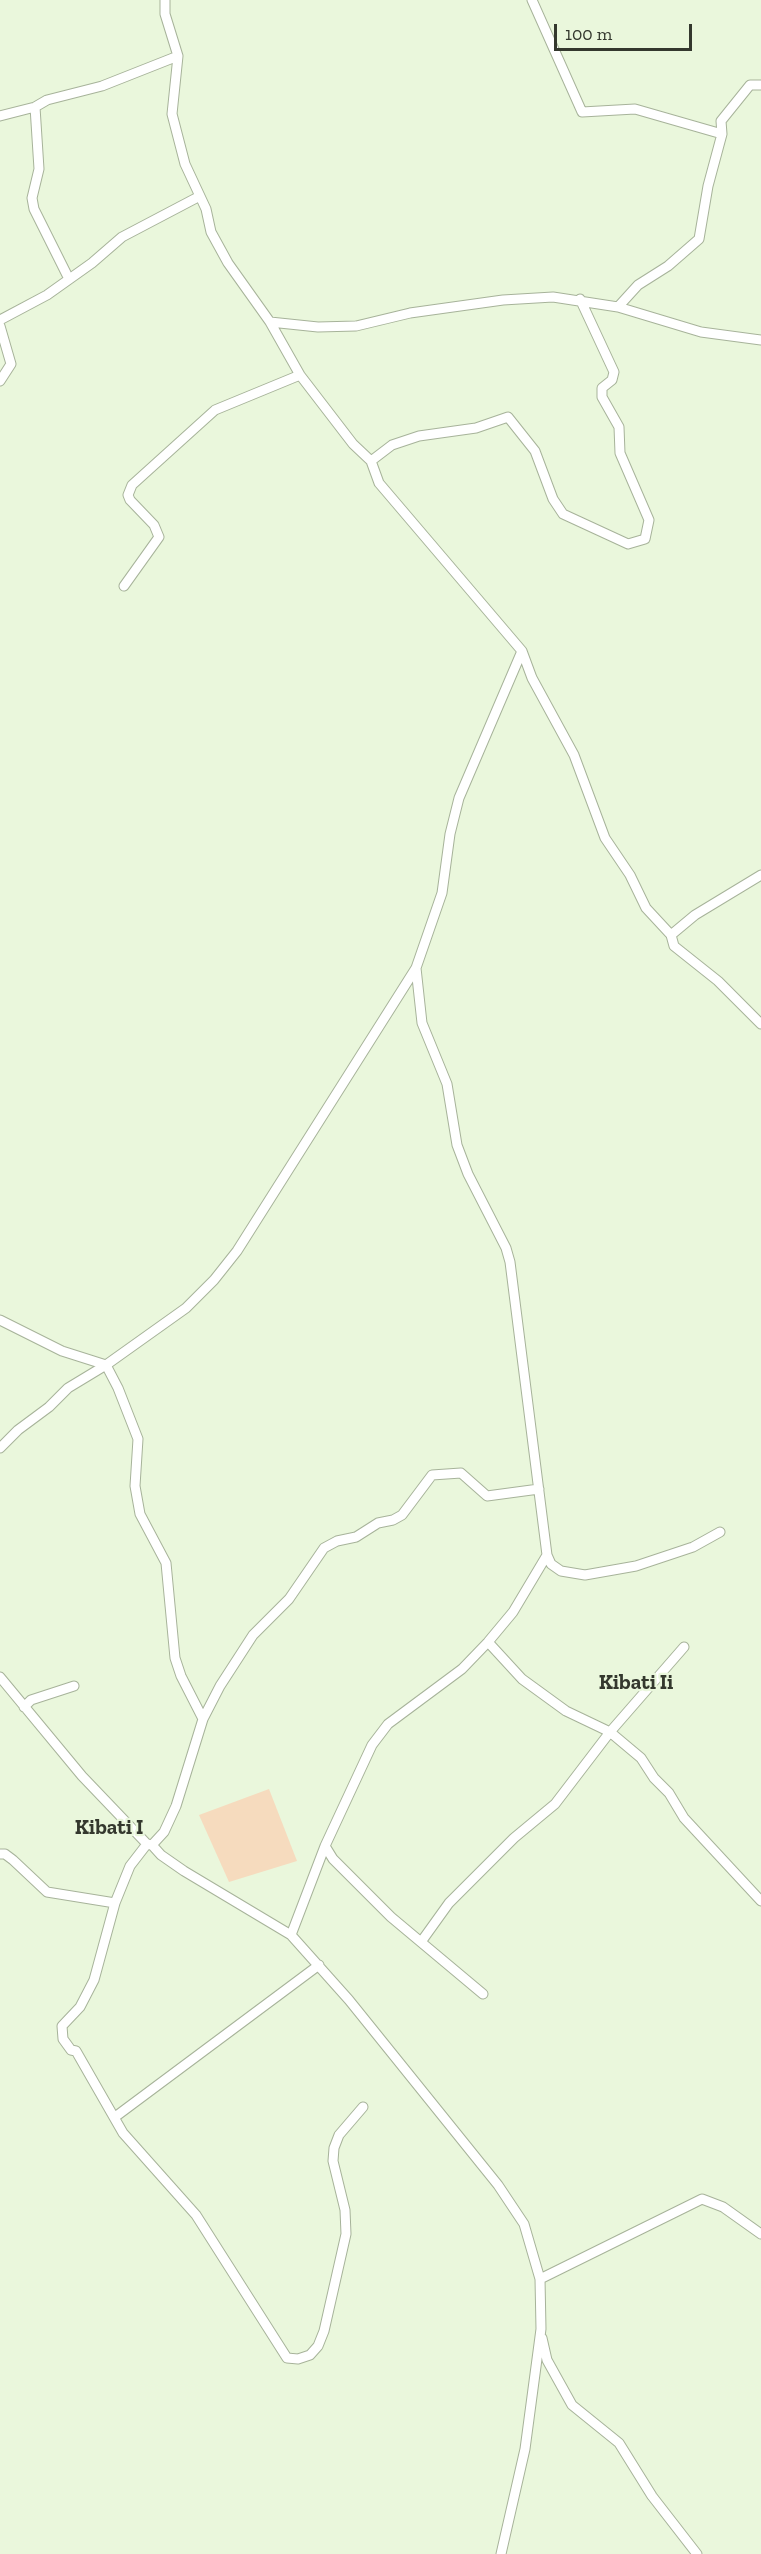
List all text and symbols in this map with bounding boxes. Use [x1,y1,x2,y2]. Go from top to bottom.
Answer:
scale bar [557,12,695,50]
text: 100 m [565,23,612,45]
district label: Kibati Ii [599,1670,673,1696]
district label: Kibati I [75,1815,143,1841]

